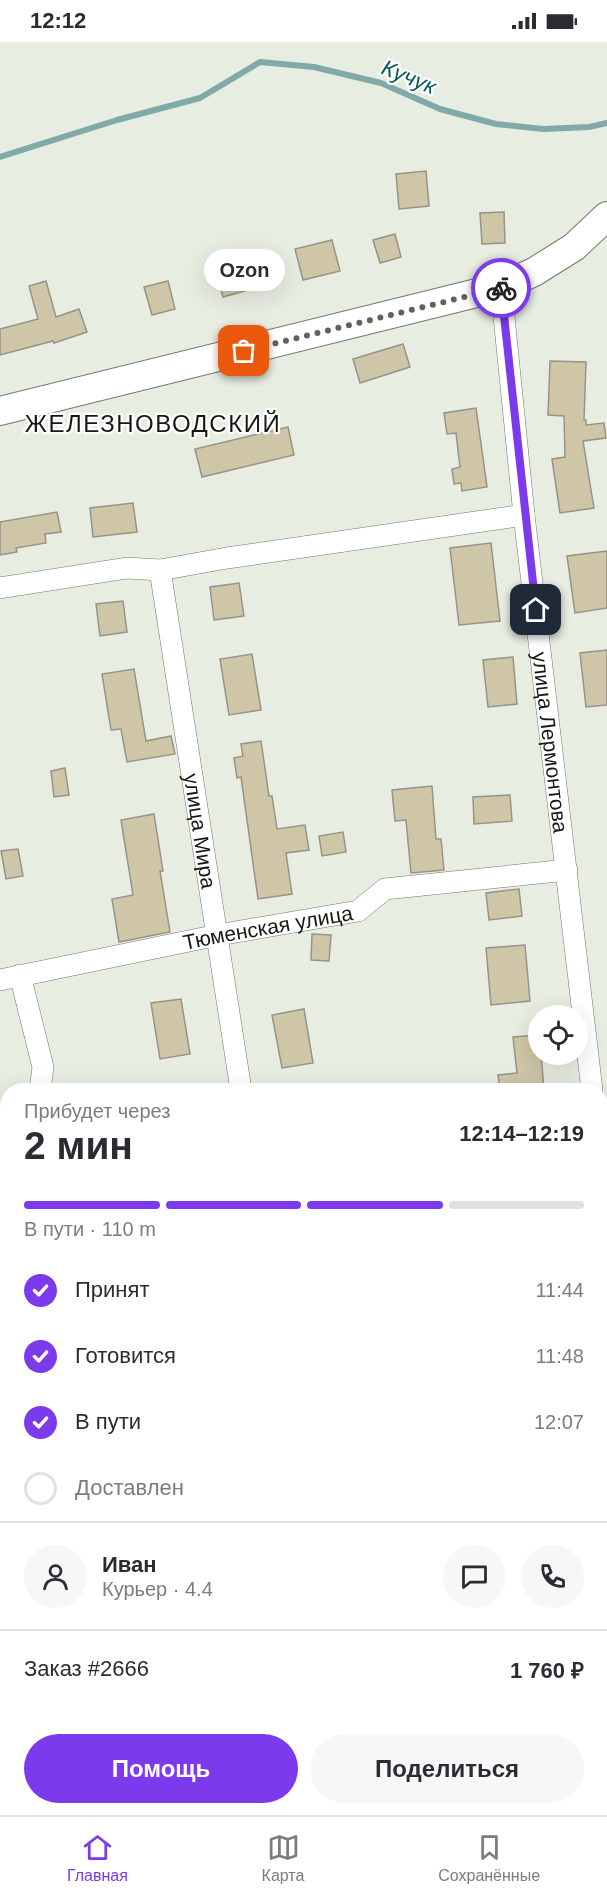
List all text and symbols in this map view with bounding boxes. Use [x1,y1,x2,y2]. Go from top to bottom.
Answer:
text: 12:12 [30,8,86,33]
water label: Кучук [378,55,441,100]
callout: Ozon [204,249,284,291]
courier [471,258,531,318]
text: Ozon [220,259,270,281]
icon: bike [485,272,518,305]
pin [218,325,269,376]
icon: bag [227,334,260,367]
district label: ЖЕЛЕЗНОВОДСКИЙ [25,410,281,437]
pin [510,584,561,635]
icon: home [519,593,552,626]
street label: улица Лермонтова [529,650,573,834]
street label: улица Мира [180,772,221,890]
street label: Тюменская улица [181,901,355,953]
map controls [528,1005,588,1065]
button: locate [528,1005,588,1065]
text: Прибудет через [24,1100,170,1122]
text: 12:14–12:19 [459,1121,584,1146]
text: 2 мин [24,1124,133,1167]
text: В пути · 110 m [24,1218,156,1240]
icon: check [24,1274,57,1307]
text: Принят [75,1277,149,1302]
text: 11:44 [535,1279,584,1301]
icon: check [24,1340,57,1373]
text: Готовится [75,1343,176,1368]
text: 11:48 [535,1345,584,1367]
icon: check [24,1406,57,1439]
text: В пути [75,1409,141,1434]
text: 12:07 [534,1411,584,1433]
text: Доставлен [75,1475,184,1500]
button: person [24,1545,87,1608]
button: chat [443,1545,506,1608]
button: phone [521,1545,584,1608]
text: Иван [102,1552,157,1577]
text: Курьер · 4.4 [102,1578,213,1600]
text: Заказ #2666 [24,1656,149,1681]
text: 1 760 ₽ [510,1658,584,1683]
button: Помощь [24,1734,298,1803]
button: Поделиться [310,1734,584,1803]
tab: Главная [67,1831,128,1885]
tab: Карта [262,1831,304,1885]
tab: Сохранённые [438,1831,540,1885]

